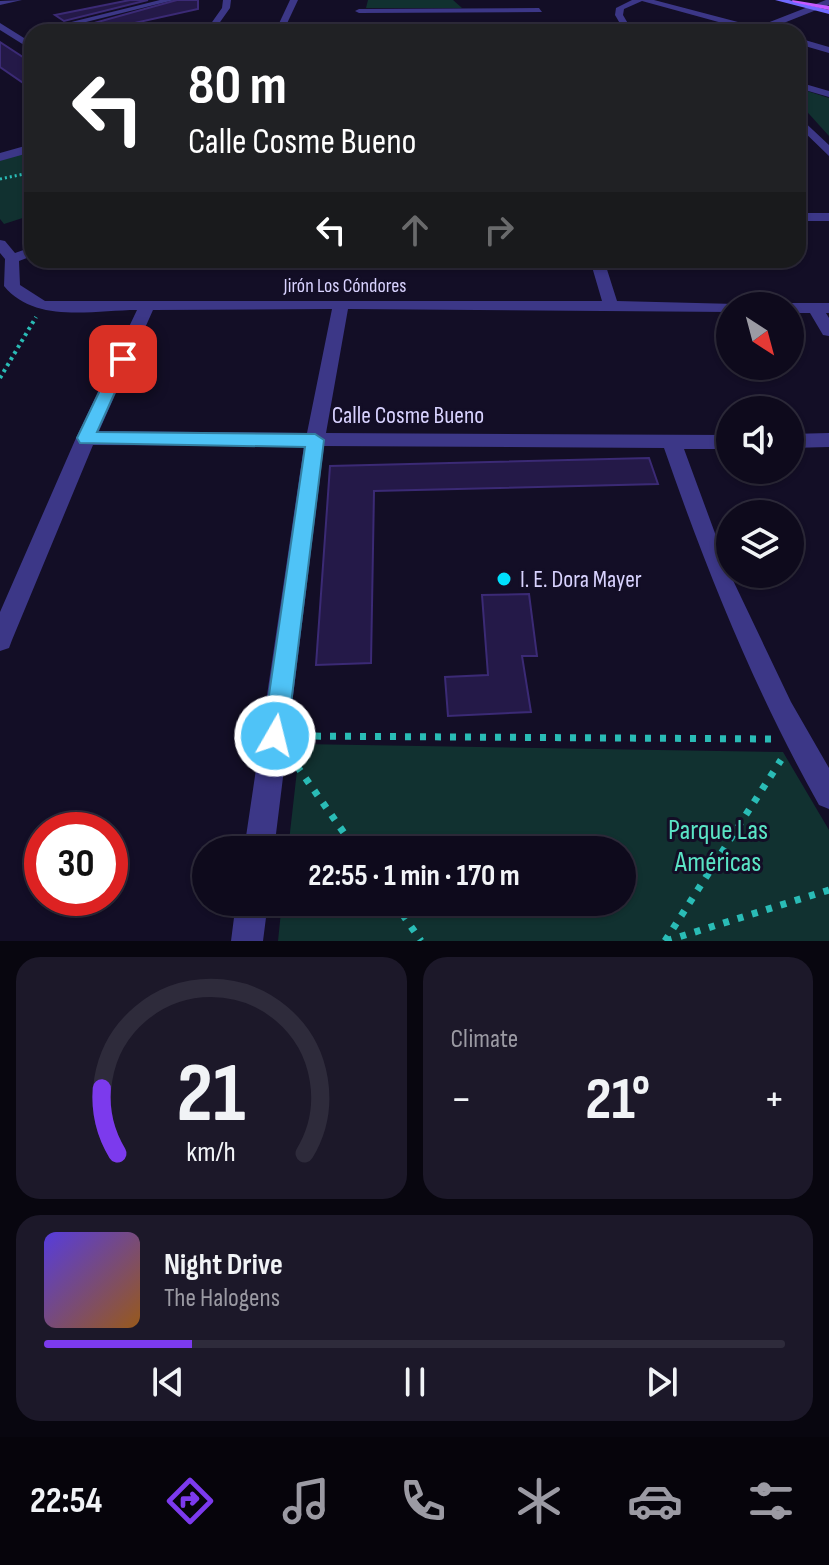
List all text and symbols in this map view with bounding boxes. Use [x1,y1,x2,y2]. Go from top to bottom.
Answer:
text: 80 m [188,53,287,120]
icon: left [56,56,160,160]
text: Calle Cosme Bueno [188,121,417,164]
icon: left [309,208,353,252]
icon: ahead [393,208,437,252]
icon: right [477,208,521,252]
street label: Jirón Los Cóndores [283,274,406,298]
north arrow [716,292,804,380]
map controls [716,292,804,588]
pin [89,325,157,393]
icon: arrive [101,337,145,381]
button: sound [716,396,804,484]
street label: Calle Cosme Bueno [332,401,484,430]
button: layers [716,500,804,588]
place label: I. E. Dora Mayer [520,565,642,594]
marker: I. E. Dora Mayer [495,570,513,588]
position arrow [233,694,317,778]
speed limit sign: 30 [24,812,128,916]
park label: Parque Las Américas [668,814,768,879]
text: 22:55 · 1 min · 170 m [308,858,520,894]
text: Climate [451,1024,518,1055]
text: 21 [177,1045,246,1145]
text: 21° [585,1064,650,1136]
text: − [451,1073,472,1126]
text: + [763,1073,785,1126]
text: km/h [187,1135,236,1170]
text: Night Drive [164,1247,283,1283]
text: The Halogens [164,1283,280,1314]
icon: previous [146,1360,190,1404]
icon: pause [393,1360,437,1404]
icon: next [640,1360,684,1404]
icon: directions [162,1473,218,1529]
icon: music [278,1473,334,1529]
icon: phone [395,1473,451,1529]
icon: climate [511,1473,567,1529]
icon: car [627,1473,683,1529]
icon: filters [743,1473,799,1529]
text: 22:54 [30,1480,102,1523]

